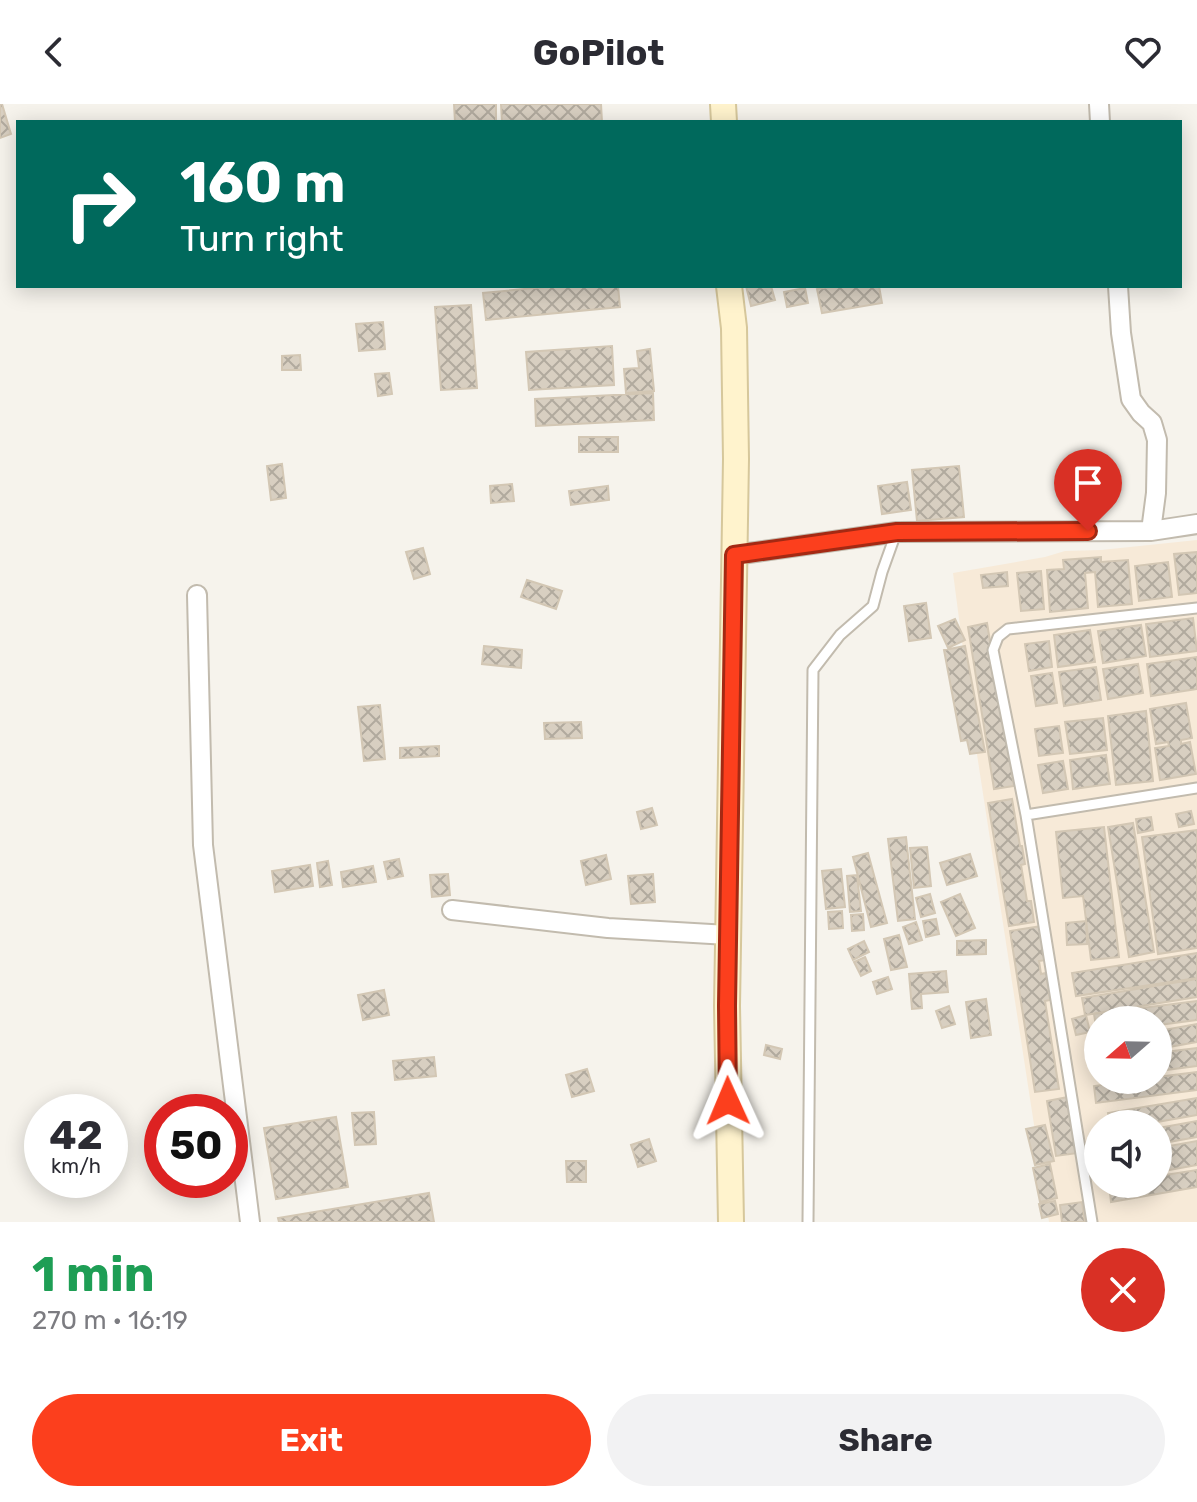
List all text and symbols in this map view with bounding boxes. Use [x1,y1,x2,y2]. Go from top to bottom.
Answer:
icon: back [32,30,76,74]
icon: heart [1121,30,1165,74]
text: GoPilot [533,31,664,74]
text: 160 m [180,150,346,216]
icon: right [48,152,152,256]
text: Turn right [180,217,344,260]
pin [1054,449,1122,531]
icon: arrive [1066,461,1110,505]
north arrow [1084,1006,1172,1094]
map controls [1084,1006,1172,1198]
position arrow [686,1059,770,1143]
speed limit sign: 50 [144,1094,248,1198]
button: sound [1084,1110,1172,1198]
text: 42 [49,1112,103,1159]
text: km/h [51,1154,101,1178]
text: 1 min [32,1246,155,1303]
button: close [1081,1248,1165,1332]
text: 270 m · 16:19 [32,1305,188,1336]
button: Exit [32,1394,591,1486]
button: Share [607,1394,1165,1486]

